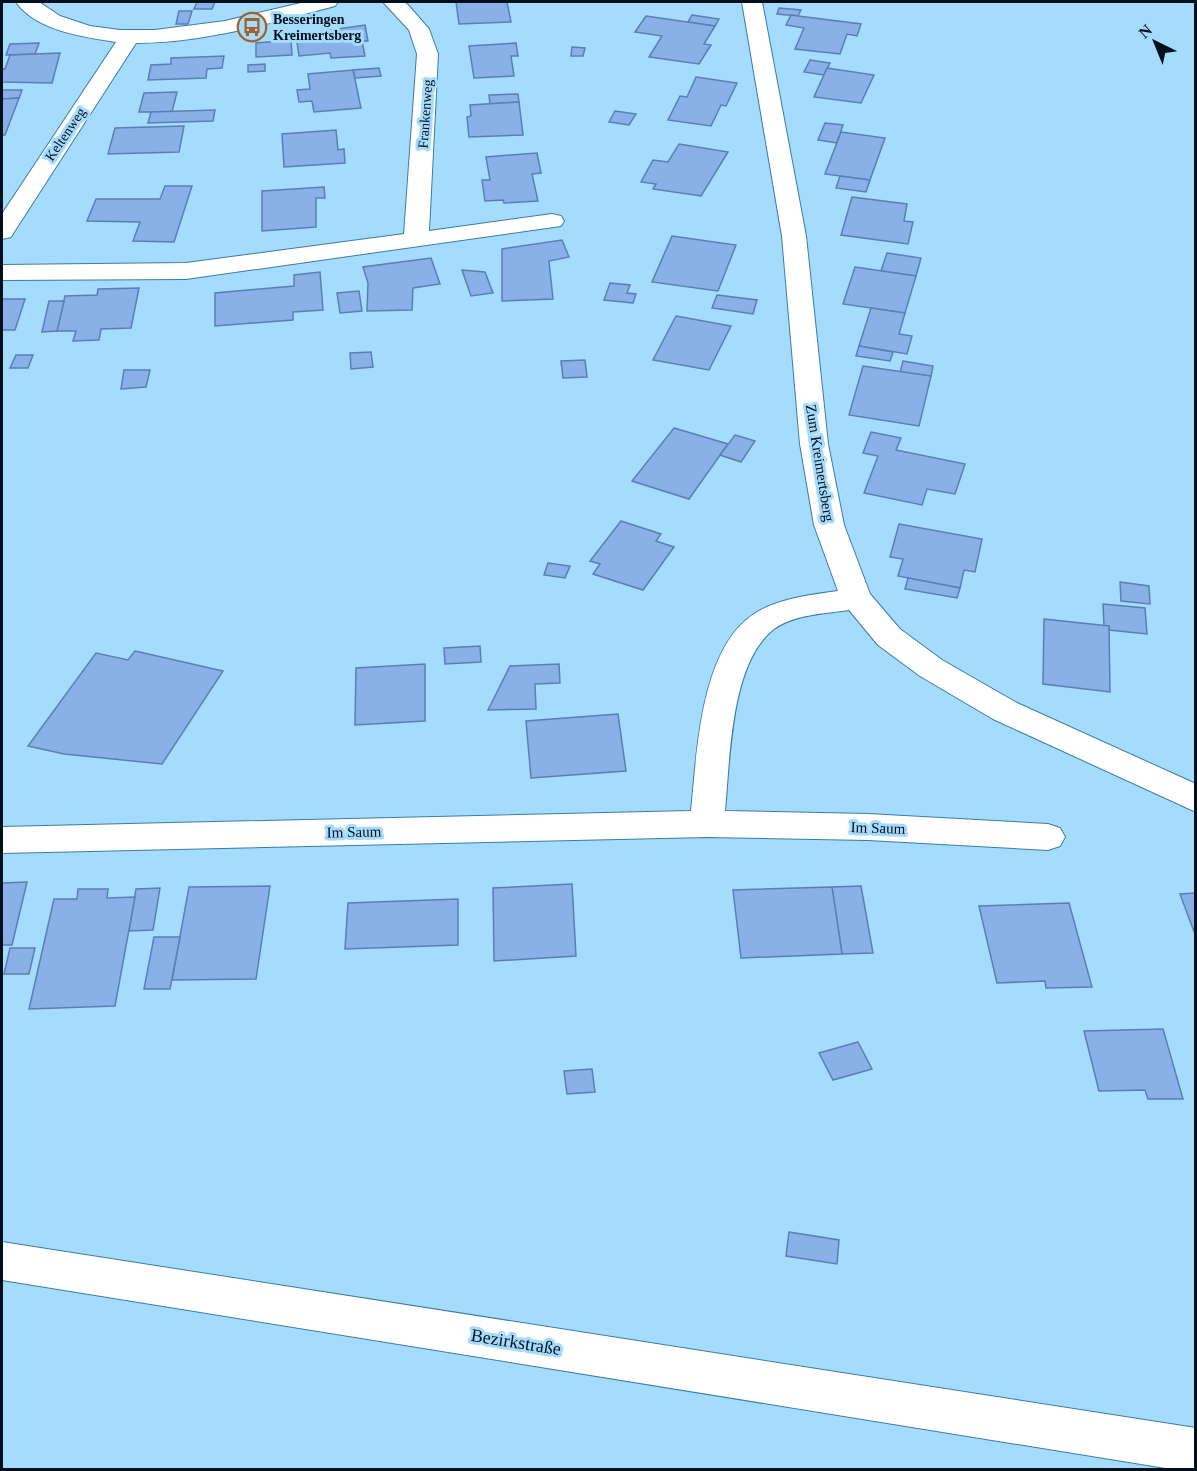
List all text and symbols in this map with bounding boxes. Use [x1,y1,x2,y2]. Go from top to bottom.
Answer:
bus stop icon: Besseringen Kreimertsberg [236,11,268,43]
place label: Besseringen Kreimertsberg [273,12,361,43]
north arrow [1125,12,1185,72]
text: N [1135,21,1155,42]
street label: Frankenweg [416,79,435,149]
street label: Keltenweg [42,105,89,164]
street label: Zum Kreimertsberg [803,403,837,523]
street label: Im Saum [850,819,906,837]
street label: Im Saum [327,824,382,840]
street label: Bezirkstraße [470,1325,562,1359]

